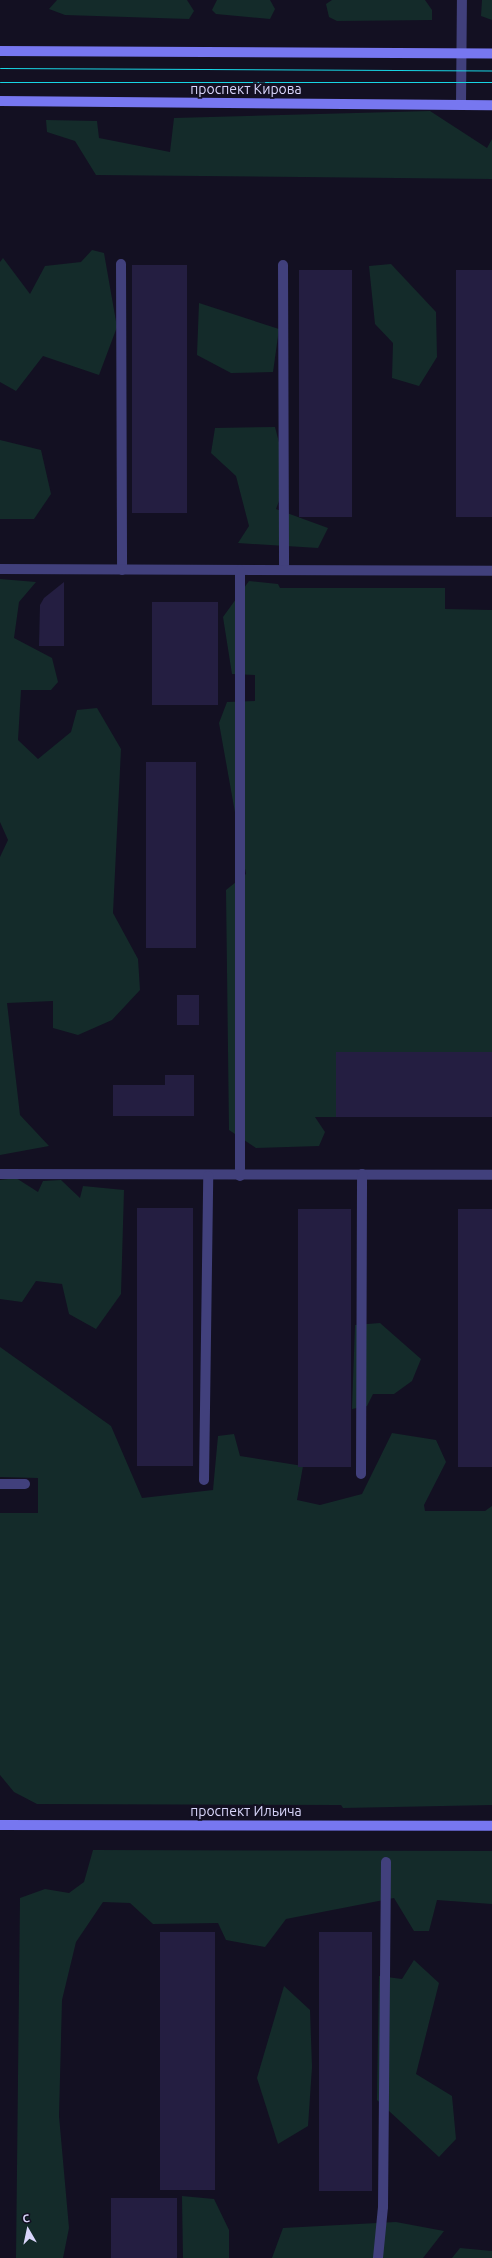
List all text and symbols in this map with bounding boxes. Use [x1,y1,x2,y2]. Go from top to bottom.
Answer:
street label: проспект Кирова [190,81,302,97]
street label: проспект Ильича [190,1803,302,1819]
north arrow [8,2210,48,2250]
text: С [22,2212,31,2225]

